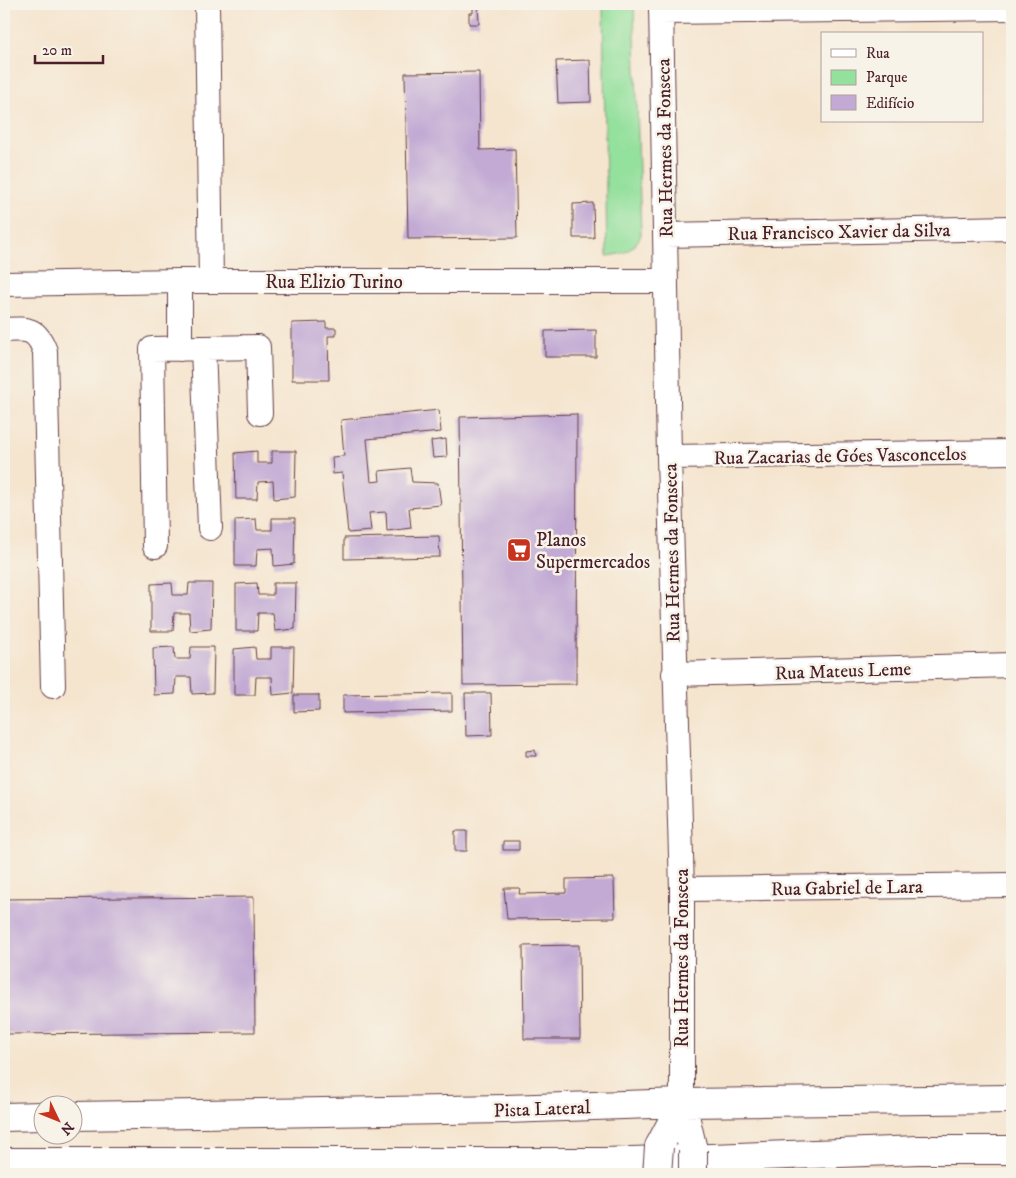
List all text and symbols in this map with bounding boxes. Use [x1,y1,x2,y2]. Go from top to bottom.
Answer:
scale bar [35,32,102,64]
legend [821,32,984,122]
text: 20 m [42,41,72,60]
text: Rua [866,44,890,63]
street label: Rua Hermes da Fonseca [652,58,679,238]
text: Parque [866,68,907,87]
text: Edifício [866,94,914,113]
street label: Rua Francisco Xavier da Silva [727,219,951,246]
street label: Rua Elizio Turino [265,271,403,294]
street label: Rua Zacarias de Góes Vasconcelos [713,443,967,470]
street label: Rua Hermes da Fonseca [659,463,686,643]
place label: Planos Supermercados [536,529,650,574]
supermarket icon: Planos Supermercados [506,537,532,563]
street label: Rua Mateus Leme [774,658,912,685]
street label: Rua Hermes da Fonseca [671,868,694,1048]
street label: Rua Gabriel de Lara [771,876,923,901]
north arrow [32,1096,82,1146]
street label: Pista Lateral [493,1096,591,1123]
text: N [56,1118,77,1139]

